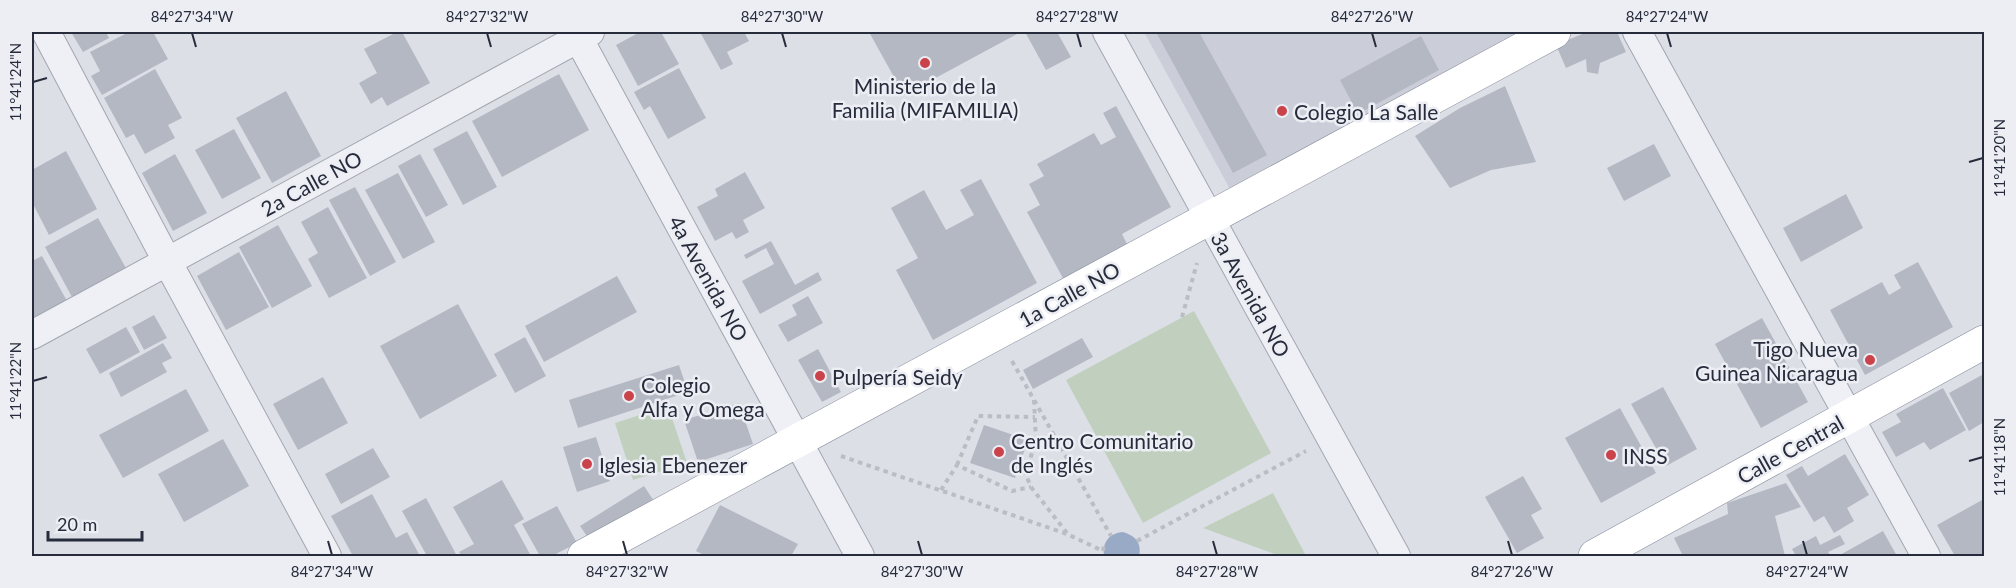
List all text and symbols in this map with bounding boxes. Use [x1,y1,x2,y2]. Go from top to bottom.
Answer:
text: 84°27'34"W [151,7,234,25]
text: 84°27'32"W [446,7,529,25]
text: 84°27'30"W [741,7,824,25]
text: 84°27'28"W [1036,7,1119,25]
text: 84°27'26"W [1331,7,1414,25]
text: 84°27'24"W [1626,7,1709,25]
text: 11°41'24"N [6,43,24,121]
marker: Ministerio de la Familia (MIFAMILIA) [918,56,932,70]
place label: Ministerio de la Familia (MIFAMILIA) [832,73,1018,122]
place label: Colegio La Salle [1294,99,1438,124]
marker: Colegio La Salle [1275,104,1289,118]
text: 11°41'20"N [1990,119,2008,197]
street label: 2a Calle NO [256,145,366,221]
street label: 4a Avenida NO [664,211,754,345]
street label: 3a Avenida NO [1206,227,1296,361]
street label: 1a Calle NO [1014,256,1124,332]
place label: Tigo Nueva Guinea Nicaragua [1695,336,1858,385]
text: 11°41'22"N [6,342,24,420]
marker: Tigo Nueva Guinea Nicaragua [1863,353,1877,367]
place label: Pulpería Seidy [832,364,963,389]
marker: Pulpería Seidy [813,369,827,383]
place label: Colegio Alfa y Omega [641,372,765,421]
marker: Colegio Alfa y Omega [622,389,636,403]
street label: Calle Central [1732,410,1848,488]
text: 11°41'18"N [1990,418,2008,496]
place label: Centro Comunitario de Inglés [1011,428,1194,477]
place label: INSS [1623,443,1668,468]
marker: Centro Comunitario de Inglés [992,445,1006,459]
marker: INSS [1604,448,1618,462]
place label: Iglesia Ebenezer [599,452,748,477]
marker: Iglesia Ebenezer [580,457,594,471]
scale bar [48,504,142,542]
text: 20 m [57,513,97,535]
text: 84°27'34"W [291,562,374,580]
text: 84°27'32"W [586,562,669,580]
text: 84°27'30"W [881,562,964,580]
text: 84°27'28"W [1176,562,1259,580]
text: 84°27'26"W [1471,562,1554,580]
text: 84°27'24"W [1766,562,1849,580]

